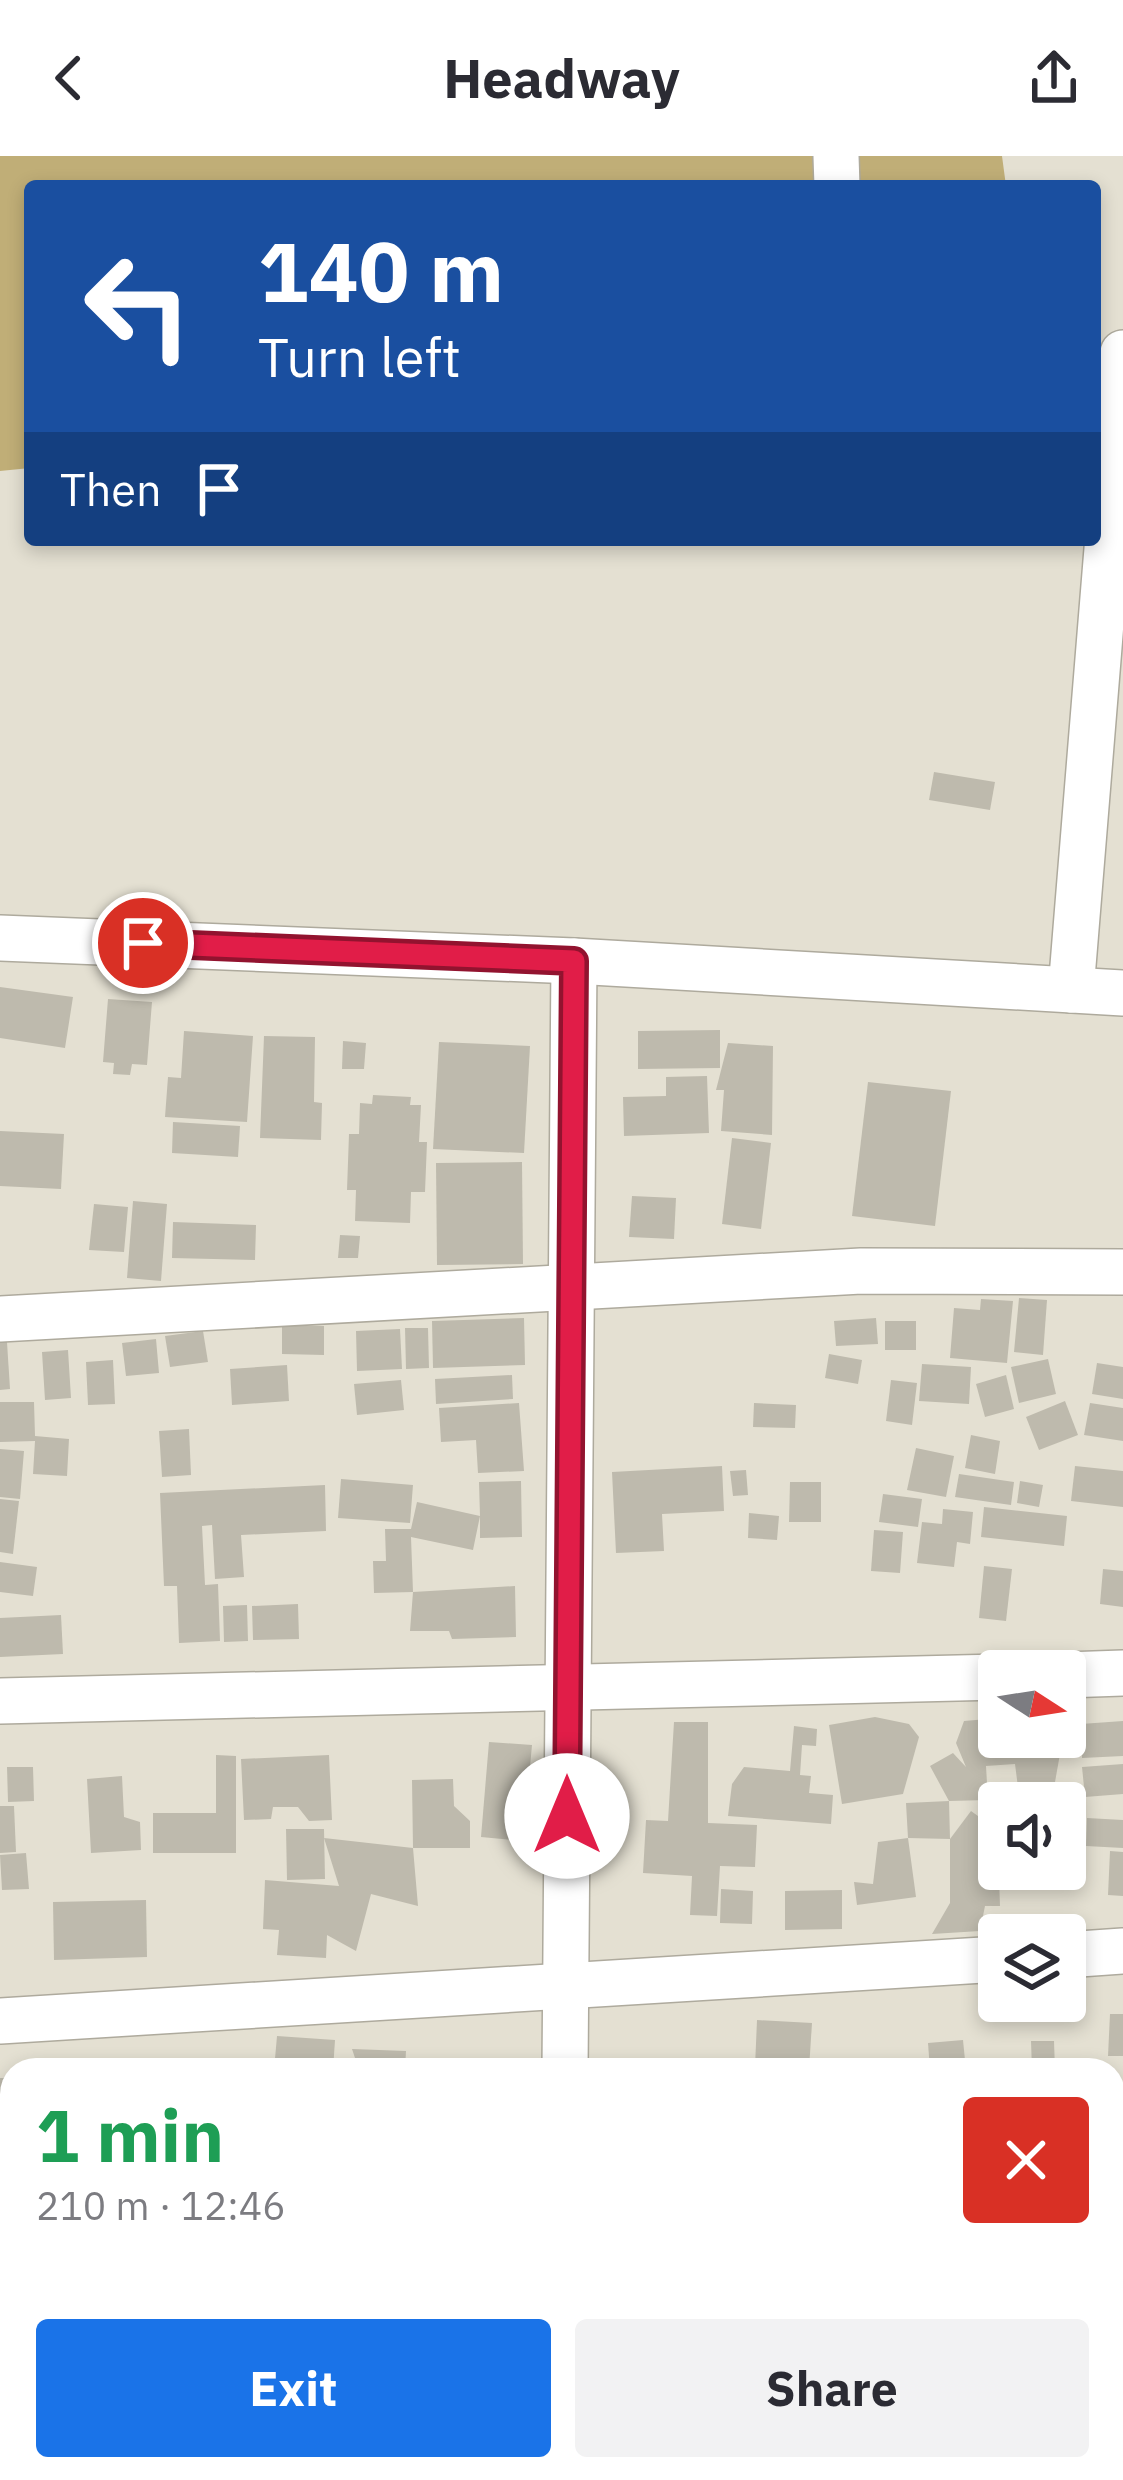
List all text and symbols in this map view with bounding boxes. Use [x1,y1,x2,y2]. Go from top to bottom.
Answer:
text: Headway [443,43,680,113]
icon: back [36,45,102,111]
icon: share [1021,45,1087,111]
text: 140 m [258,216,504,325]
icon: left [60,228,216,384]
text: Turn left [258,322,461,392]
icon: arrive [186,456,252,522]
text: Then [60,460,162,518]
pin [92,892,194,994]
icon: arrive [110,910,176,976]
north arrow [978,1650,1086,1758]
map controls [978,1650,1086,2022]
position arrow [504,1753,630,1879]
button: sound [978,1782,1086,1890]
button: layers [978,1914,1086,2022]
text: 1 min [36,2088,224,2182]
button: close [963,2097,1089,2223]
text: 210 m · 12:46 [36,2180,286,2231]
button: Exit [36,2319,551,2457]
button: Share [575,2319,1089,2457]

